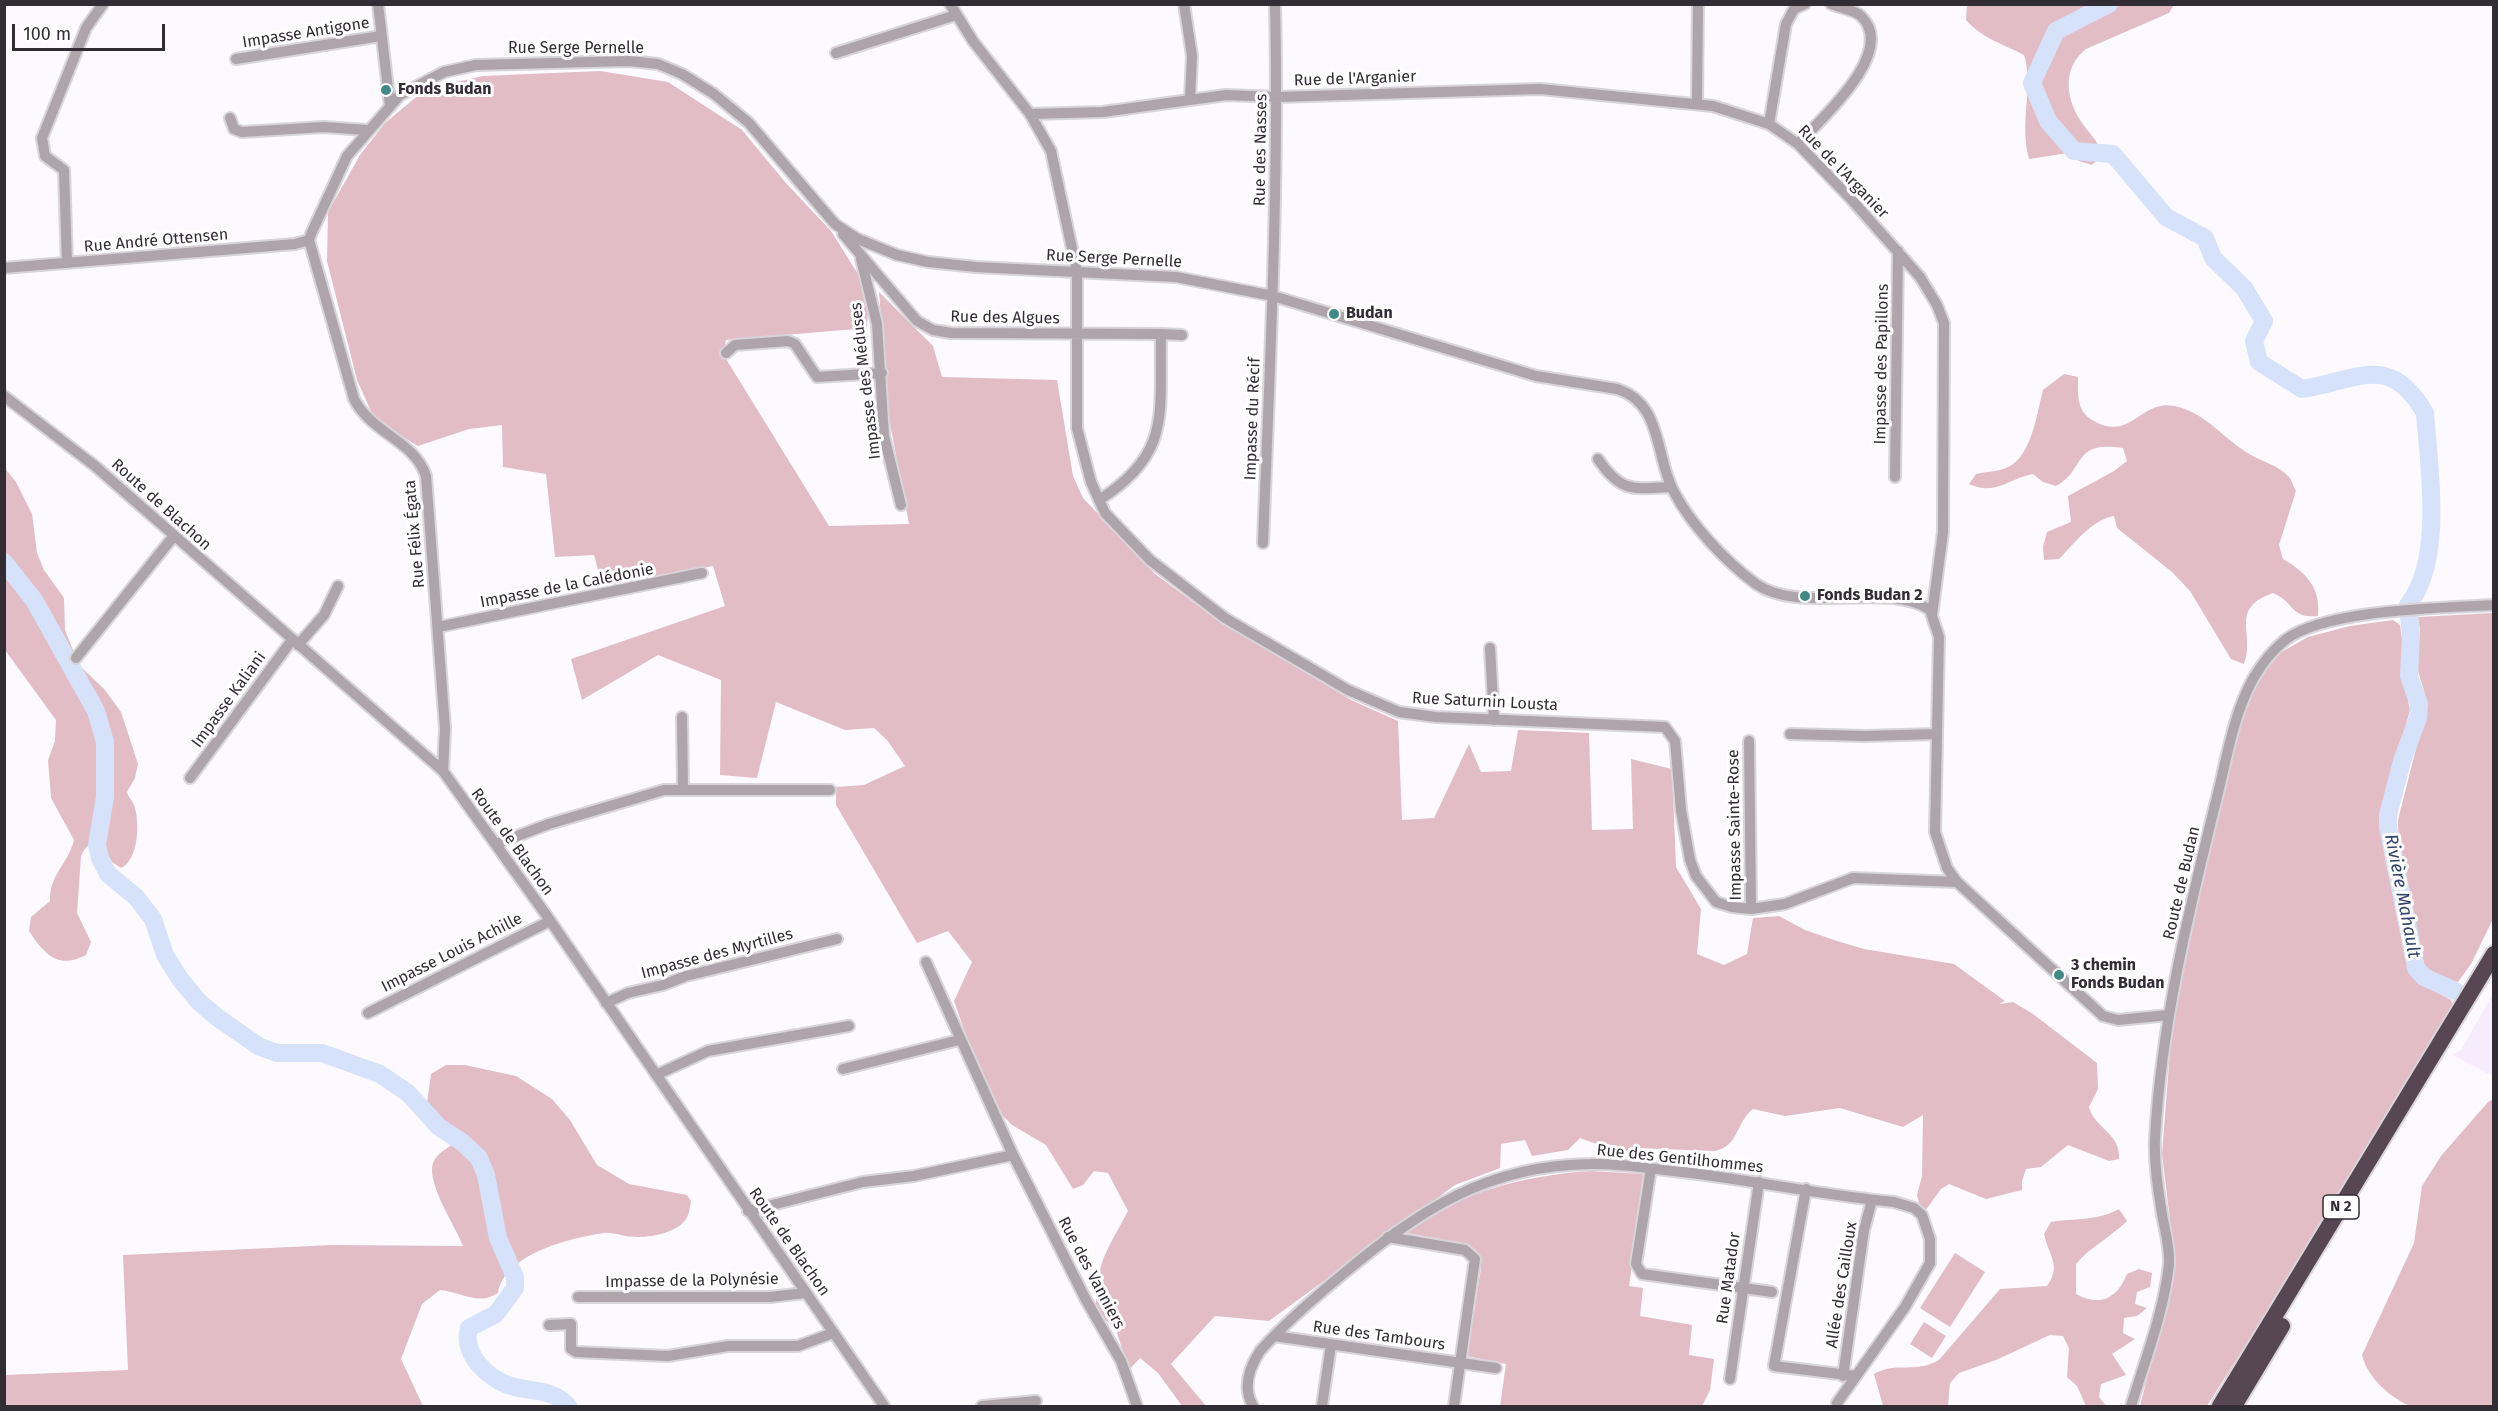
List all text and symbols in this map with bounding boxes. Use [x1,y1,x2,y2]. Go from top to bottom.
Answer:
scale bar [15,12,168,50]
street label: Impasse Antigone [241,13,371,53]
text: 100 m [23,23,71,45]
street label: Rue Serge Pernelle [508,39,644,59]
street label: Rue de l'Arganier [1293,67,1417,91]
place label: Fonds Budan [398,80,492,100]
marker: Fonds Budan [379,83,393,97]
street label: Rue des Nasses [1250,94,1272,206]
street label: Rue de l'Arganier [1794,121,1892,223]
street label: Rue André Ottensen [83,225,229,257]
street label: Rue Serge Pernelle [1046,246,1182,272]
street label: Impasse des Papillons [1871,284,1893,444]
street label: Impasse des Méduses [847,302,885,460]
place label: Budan [1346,304,1393,324]
street label: Rue des Algues [950,307,1060,329]
marker: Budan [1327,307,1341,321]
street label: Impasse du Récif [1241,357,1265,481]
street label: Route de Blachon [107,455,215,555]
street label: Rue Félix Égata [401,479,429,589]
street label: Impasse de la Calédonie [479,560,655,612]
place label: Fonds Budan 2 [1817,586,1923,606]
marker: Fonds Budan 2 [1798,589,1812,603]
street label: Impasse Kaliani [188,648,270,752]
street label: Rue Saturnin Lousta [1411,689,1559,715]
street label: Impasse Sainte-Rose [1724,749,1746,901]
street label: Route de Blachon [467,785,557,899]
street label: Route de Budan [2160,824,2204,942]
water label: Rivière Mahault [2379,832,2425,960]
street label: Impasse Louis Achille [378,909,526,997]
street label: Impasse des Myrtilles [639,924,795,984]
place label: 3 chemin Fonds Budan [2071,956,2165,994]
marker: 3 chemin Fonds Budan [2052,968,2066,982]
street label: Rue des Gentilhommes [1596,1141,1764,1177]
street label: Route de Blachon [744,1184,834,1300]
road number: N 2 [2323,1195,2359,1219]
street label: Rue des Vanniers [1053,1214,1129,1332]
street label: Allée des Cailloux [1823,1220,1861,1350]
street label: Rue Matador [1713,1231,1745,1325]
street label: Impasse de la Polynésie [605,1270,779,1292]
street label: Rue des Tambours [1312,1317,1446,1355]

